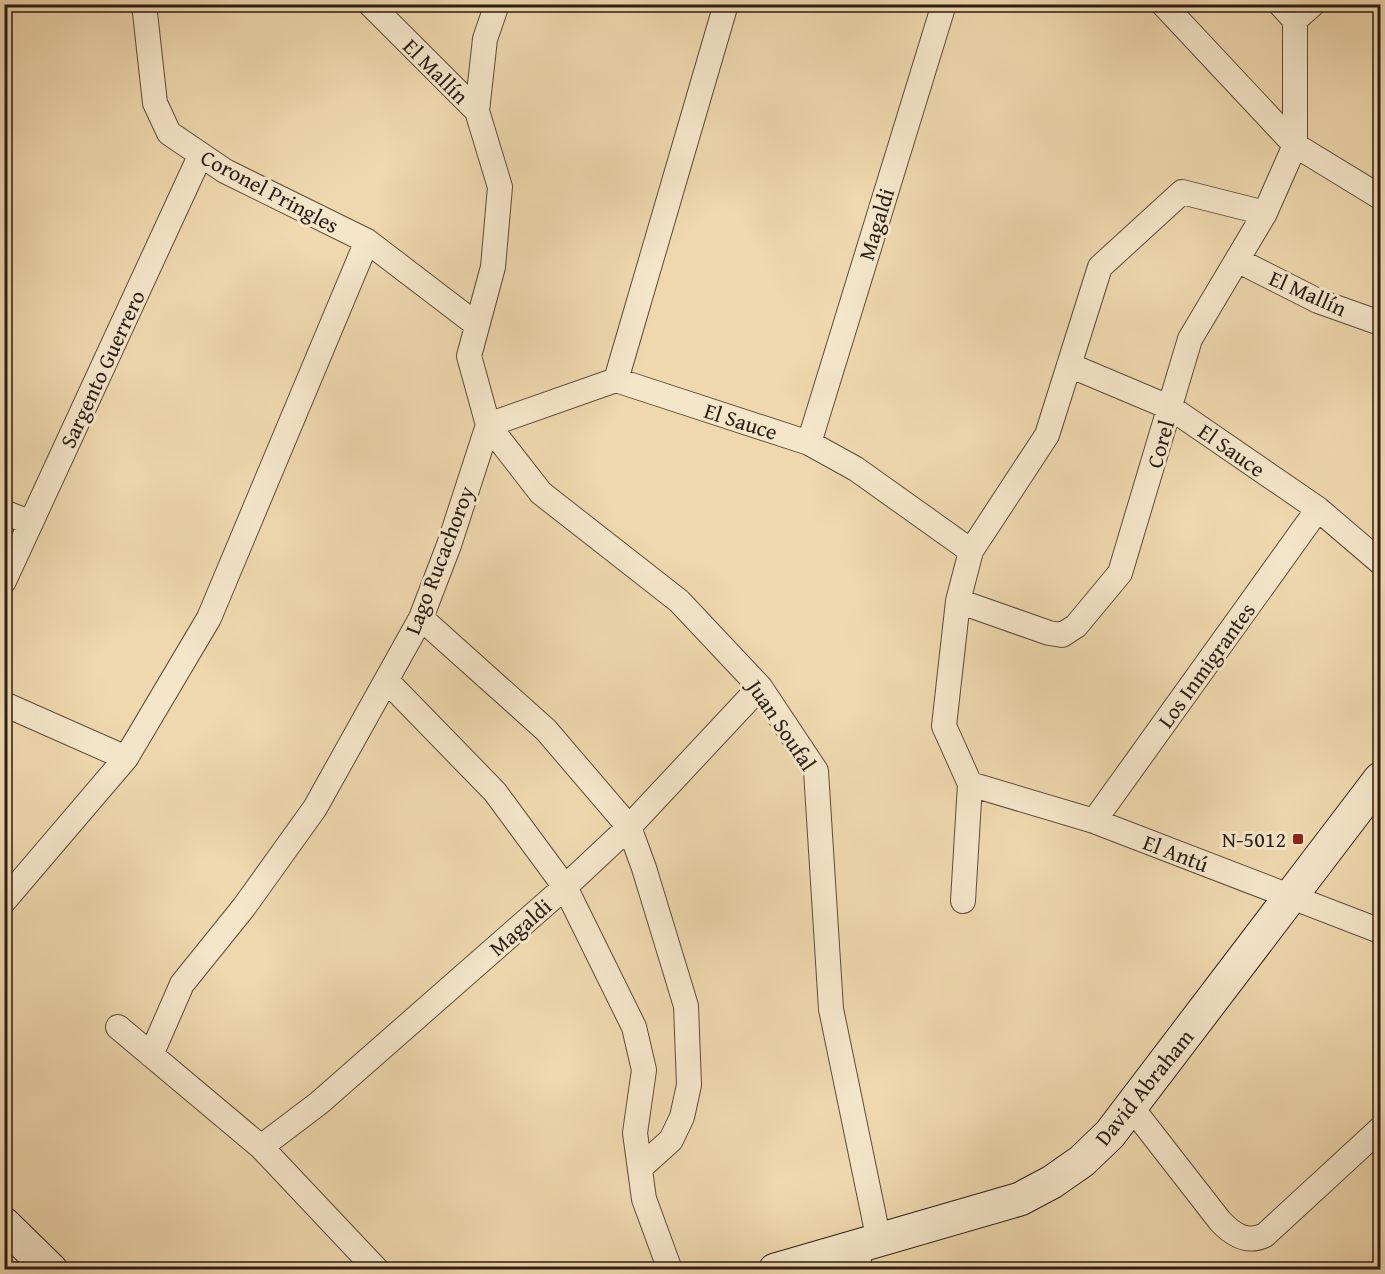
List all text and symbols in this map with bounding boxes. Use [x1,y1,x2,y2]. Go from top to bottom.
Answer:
street label: El Mallín [396,31,477,112]
street label: Coronel Pringles [195,141,345,241]
street label: Magaldi [850,184,902,264]
street label: El Mallín [1264,262,1352,324]
street label: Sargento Guerrero [51,285,153,453]
street label: El Sauce [700,394,782,448]
street label: El Sauce [1192,415,1272,485]
street label: Corel [1138,416,1182,472]
street label: Lago Rucachoroy [396,481,482,639]
street label: Los Inmigrantes [1150,596,1262,734]
street label: Juan Soufal [738,670,824,777]
place label: N-5012 [1222,823,1286,855]
street label: El Antú [1139,826,1213,880]
marker: N-5012 [1291,832,1305,846]
street label: Magaldi [482,891,558,963]
street label: David Abraham [1087,1022,1201,1152]

